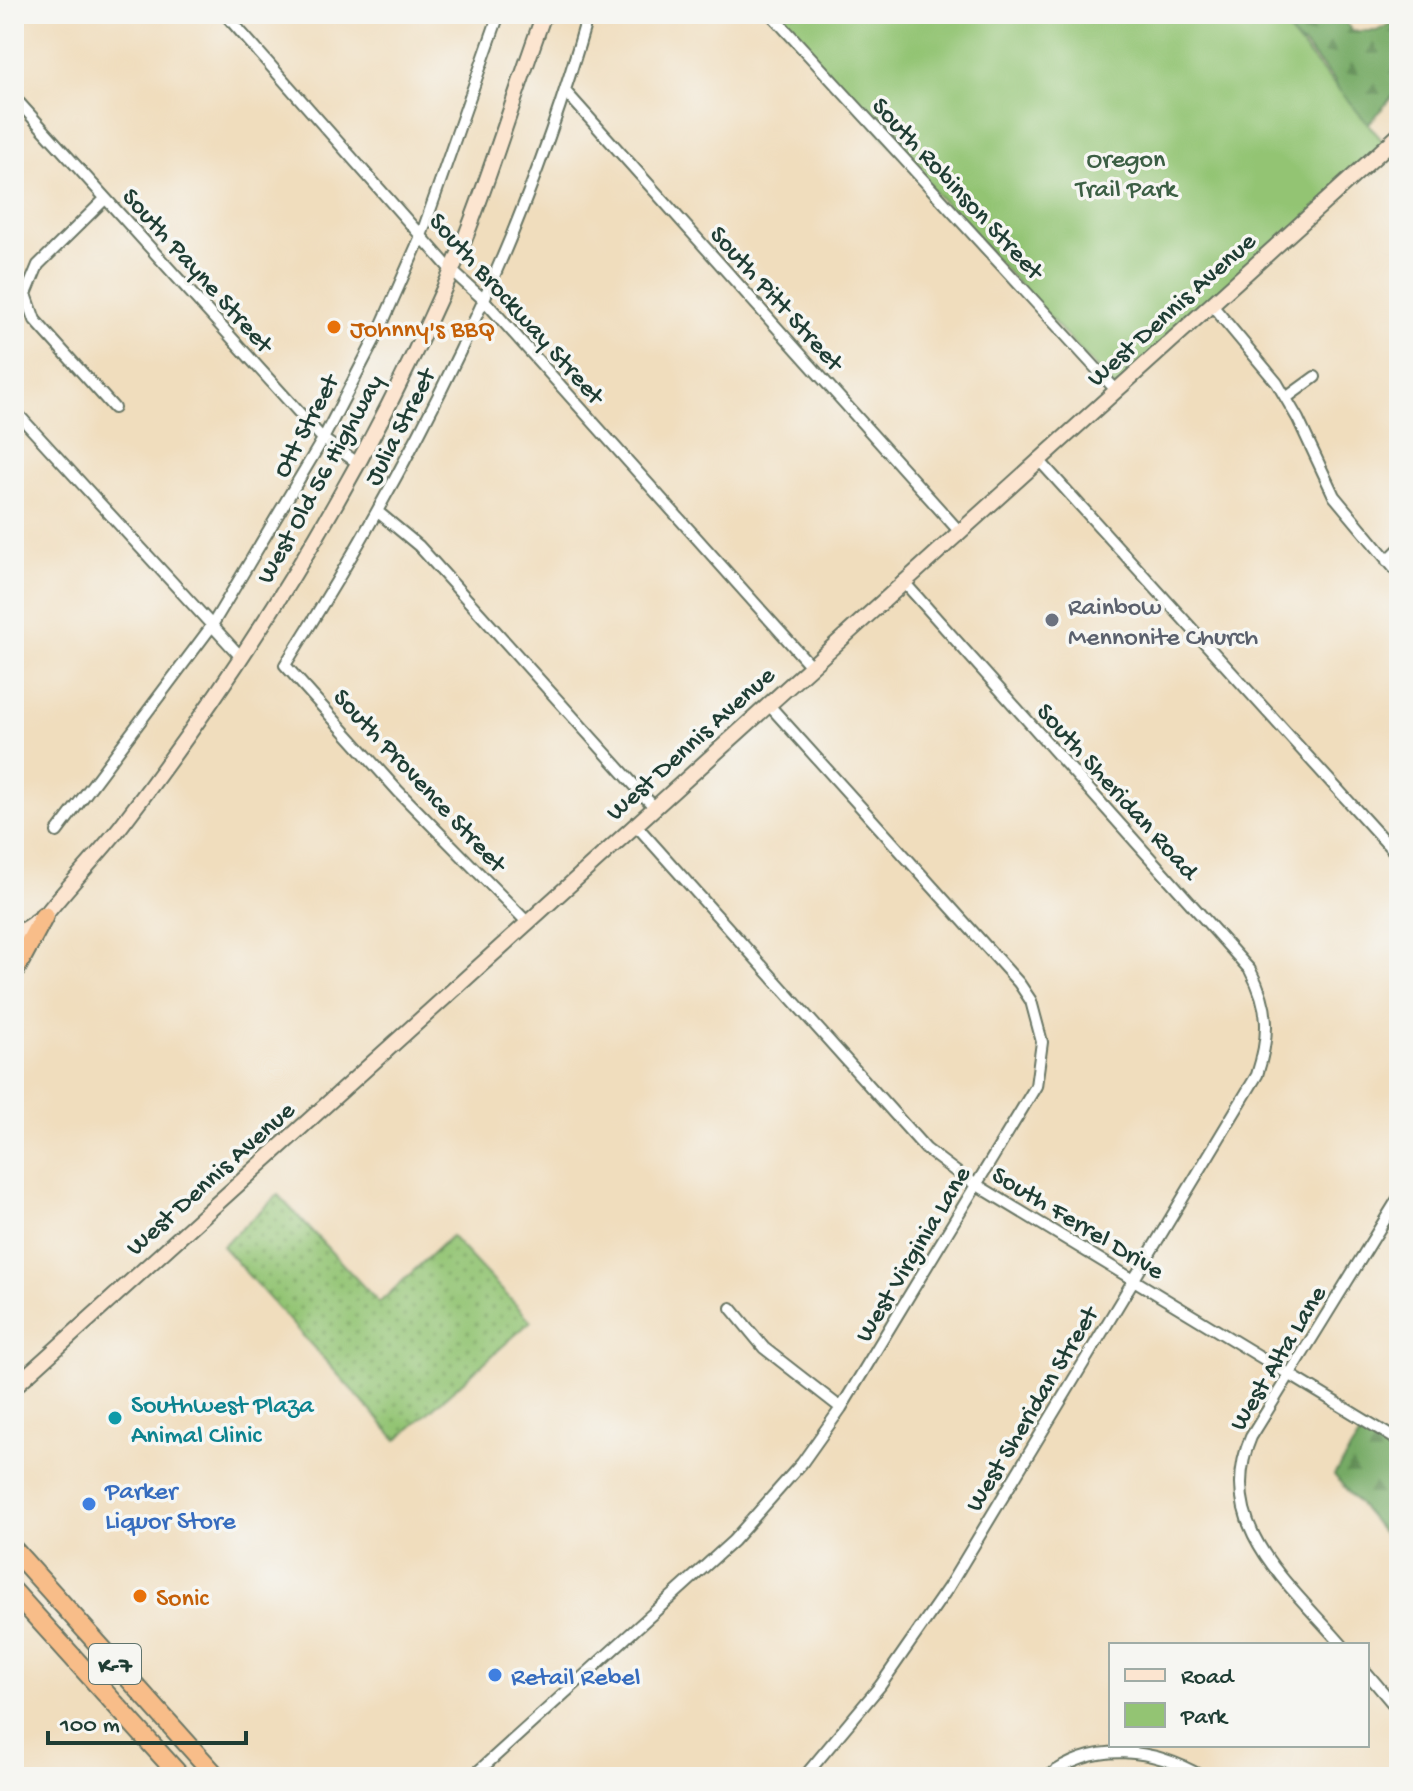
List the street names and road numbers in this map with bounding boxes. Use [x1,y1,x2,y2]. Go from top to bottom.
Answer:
street label: South Robinson Street [863,92,1050,289]
street label: South Payne Street [113,183,279,363]
street label: South Brockway Street [420,208,611,414]
street label: South Pitt Street [701,221,850,381]
street label: West Dennis Avenue [1082,227,1264,395]
street label: Julia Street [359,362,446,492]
street label: Ott Street [268,368,349,484]
street label: West Old 56 Highway [252,370,392,590]
street label: West Dennis Avenue [601,661,783,829]
street label: South Provence Street [324,684,513,882]
street label: South Sheridan Road [1028,698,1205,889]
street label: West Dennis Avenue [121,1096,303,1264]
street label: West Virginia Lane [850,1161,980,1349]
street label: South Ferrel Drive [985,1161,1169,1289]
street label: West Alta Lane [1224,1281,1336,1438]
street label: West Sheridan Street [960,1300,1109,1518]
road number: K-7 [89,1644,141,1684]

